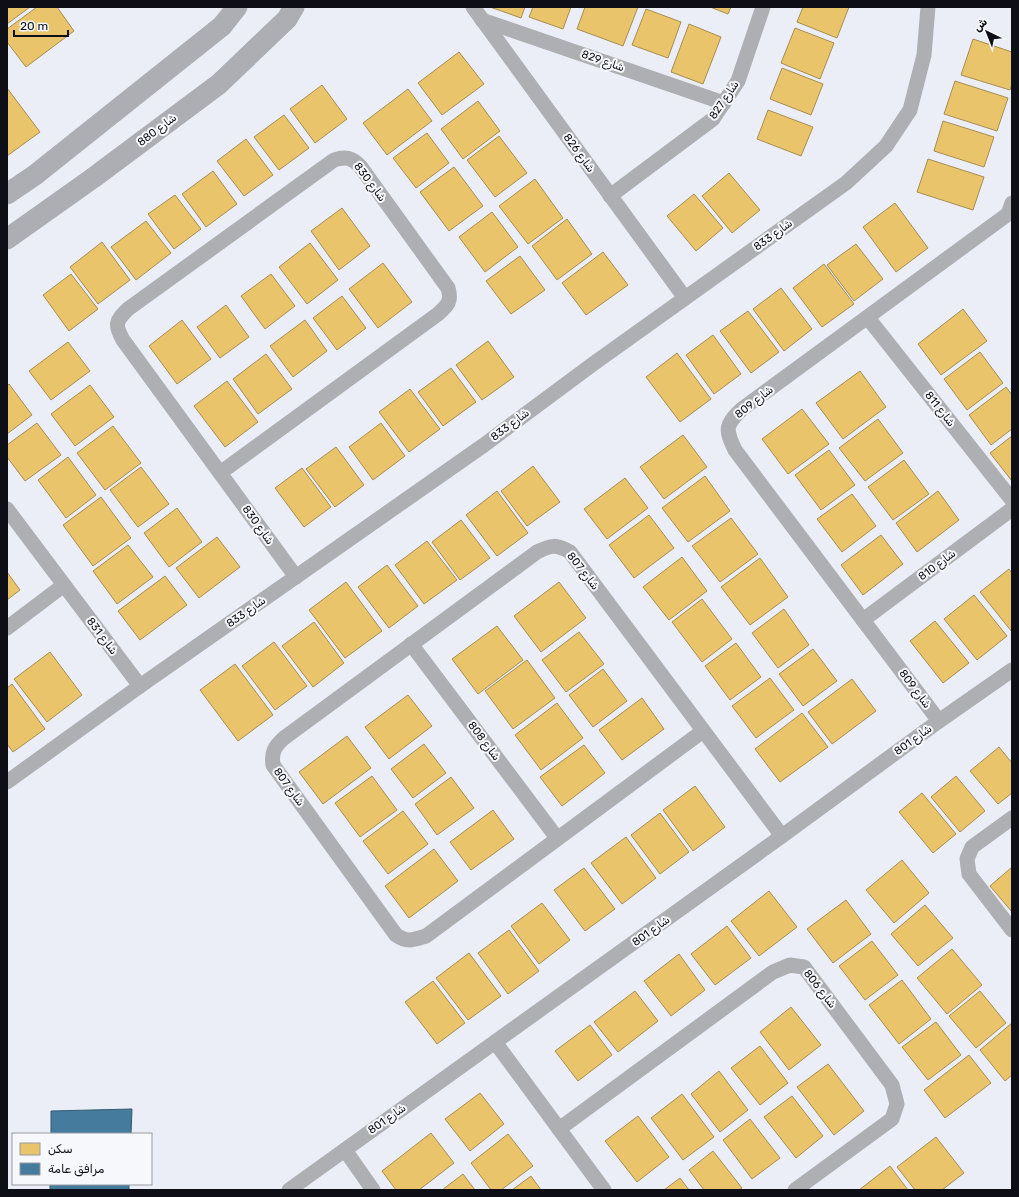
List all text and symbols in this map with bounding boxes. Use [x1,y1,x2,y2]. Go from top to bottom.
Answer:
scale bar [14,12,68,38]
north arrow [967,12,1007,52]
text: ش [971,16,990,35]
text: 20 m [20,19,48,33]
street label: شارع 829 [579,48,626,76]
street label: شارع 827 [706,78,743,123]
street label: شارع 880 [135,111,180,151]
street label: شارع 826 [559,131,597,176]
street label: شارع 830 [350,160,389,205]
street label: شارع 833 [751,217,796,255]
street label: شارع 809 [732,383,777,423]
street label: شارع 811 [921,389,958,430]
street label: شارع 833 [488,406,533,445]
street label: شارع 830 [238,503,277,548]
street label: شارع 810 [916,547,959,585]
street label: شارع 807 [563,550,602,594]
street label: شارع 833 [224,594,269,632]
street label: شارع 831 [82,615,120,658]
street label: شارع 809 [895,667,934,712]
street label: شارع 808 [463,719,503,764]
street label: شارع 801 [892,722,936,760]
street label: شارع 807 [269,765,307,810]
street label: شارع 801 [630,913,674,951]
street label: شارع 806 [799,967,839,1012]
street label: شارع 801 [366,1101,410,1138]
legend [12,1133,152,1185]
text: سكن [48,1142,73,1156]
text: مرافق عامة [48,1162,105,1177]

